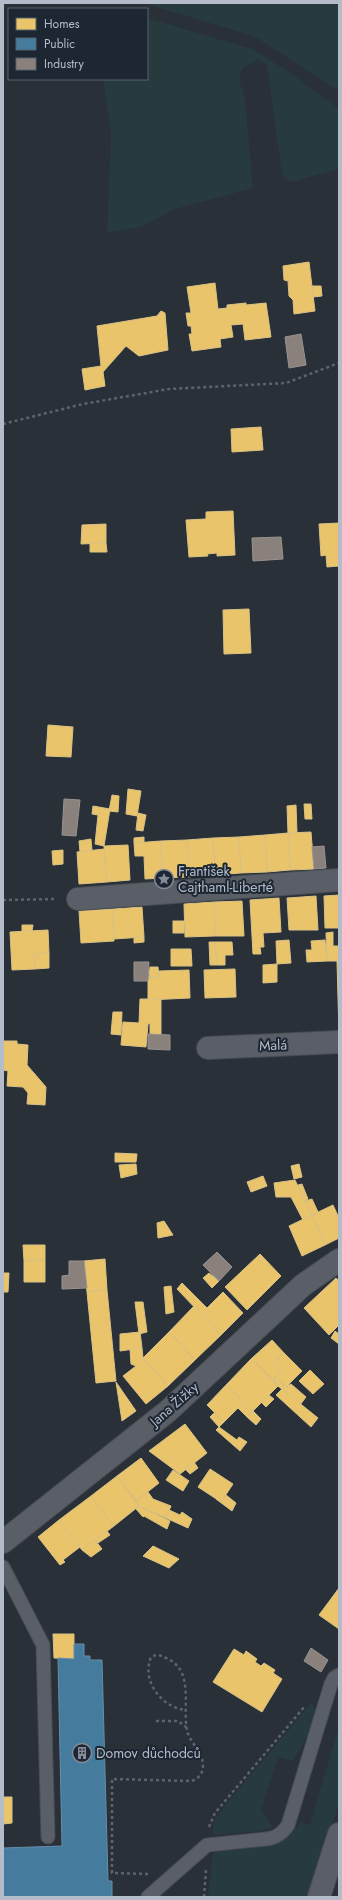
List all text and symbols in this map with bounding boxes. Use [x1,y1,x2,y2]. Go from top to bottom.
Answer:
legend [8,8,148,80]
text: Homes [44,15,80,33]
text: Public [44,35,75,53]
text: Industry [44,55,85,73]
place label: František Cajthaml-Liberté [178,861,273,897]
place icon: František Cajthaml-Liberté [153,868,175,890]
street label: Malá [259,1035,287,1055]
street label: Jana Žižky [144,1377,203,1432]
building icon: Domov důchodců [71,1742,93,1764]
place label: Domov důchodců [96,1743,201,1763]

